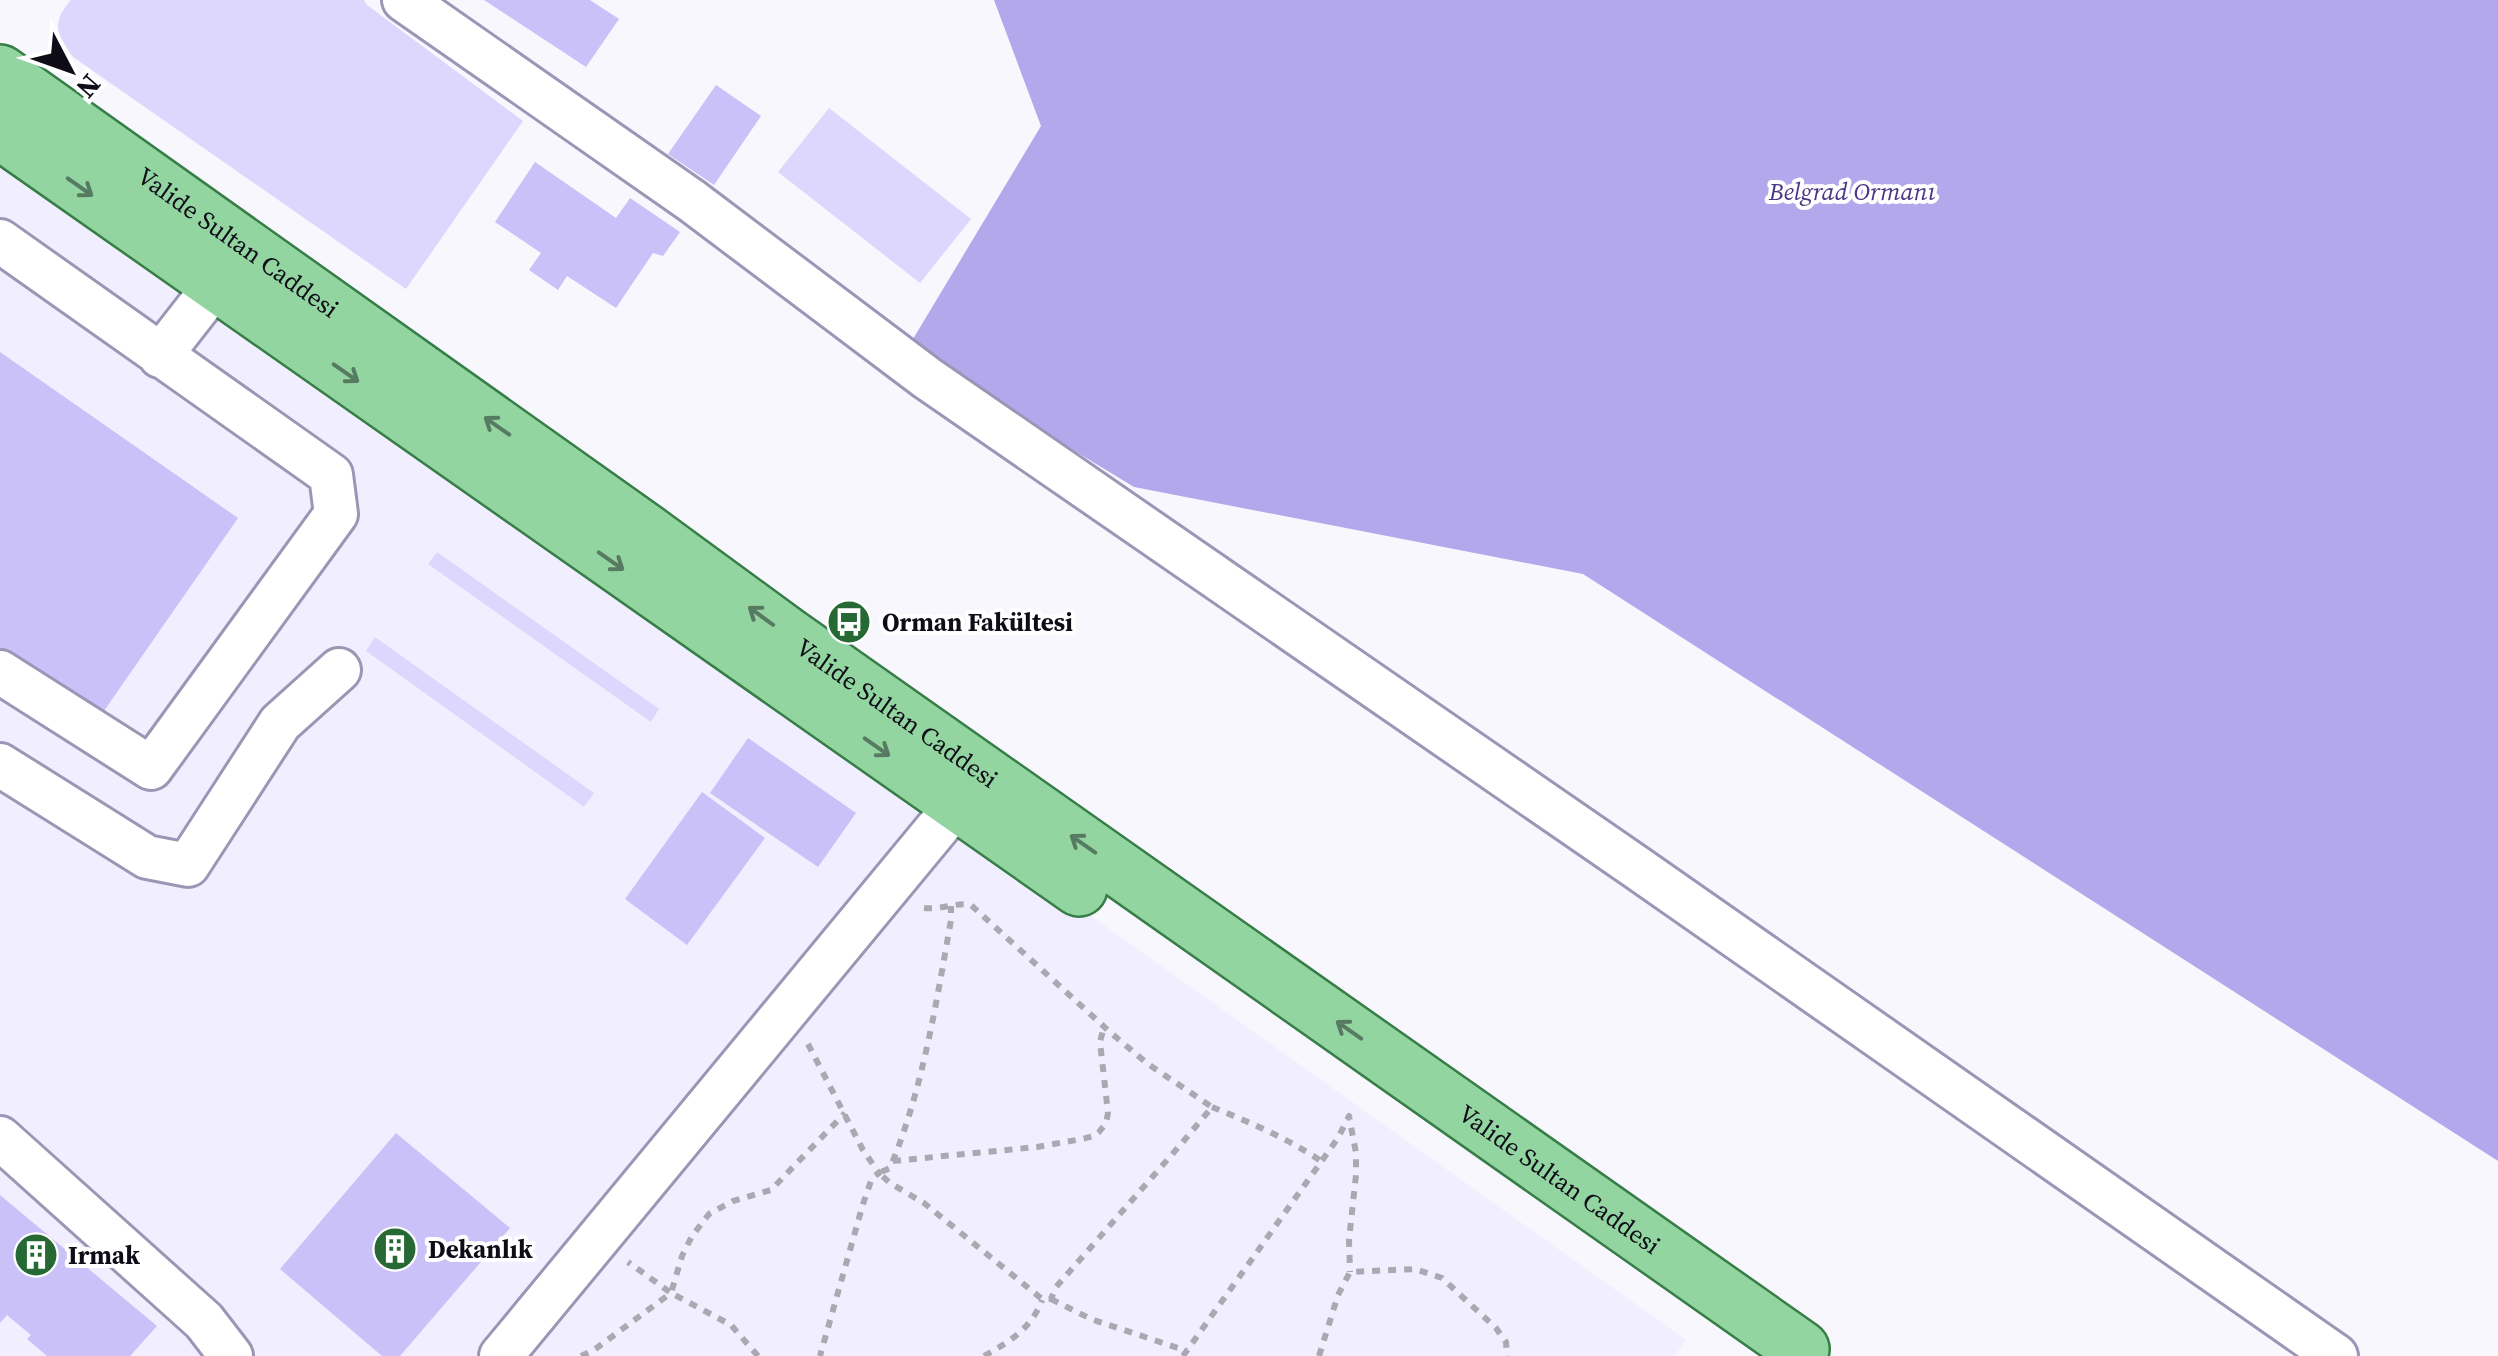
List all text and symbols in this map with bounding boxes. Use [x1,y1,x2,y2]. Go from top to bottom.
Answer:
north arrow [20,20,120,120]
text: N [68,66,110,107]
street label: Valide Sultan Caddesi [131,159,346,325]
park label: Belgrad Ormanı [1768,174,1936,208]
one-way arrow [65,176,93,197]
one-way arrow [332,362,359,383]
one-way arrow [483,416,511,437]
one-way arrow [597,550,624,571]
bus stop icon: Orman Fakültesi [826,599,872,645]
one-way arrow [747,605,775,626]
place label: Orman Fakültesi [882,605,1073,639]
street label: Valide Sultan Caddesi [789,630,1005,796]
one-way arrow [863,736,891,757]
one-way arrow [1070,834,1097,855]
one-way arrow [1336,1020,1364,1041]
street label: Valide Sultan Caddesi [1452,1096,1667,1262]
building icon: Dekanlık [372,1226,418,1272]
building icon: Irmak [13,1232,59,1278]
place label: Dekanlık [428,1232,533,1266]
place label: Irmak [68,1238,140,1272]

